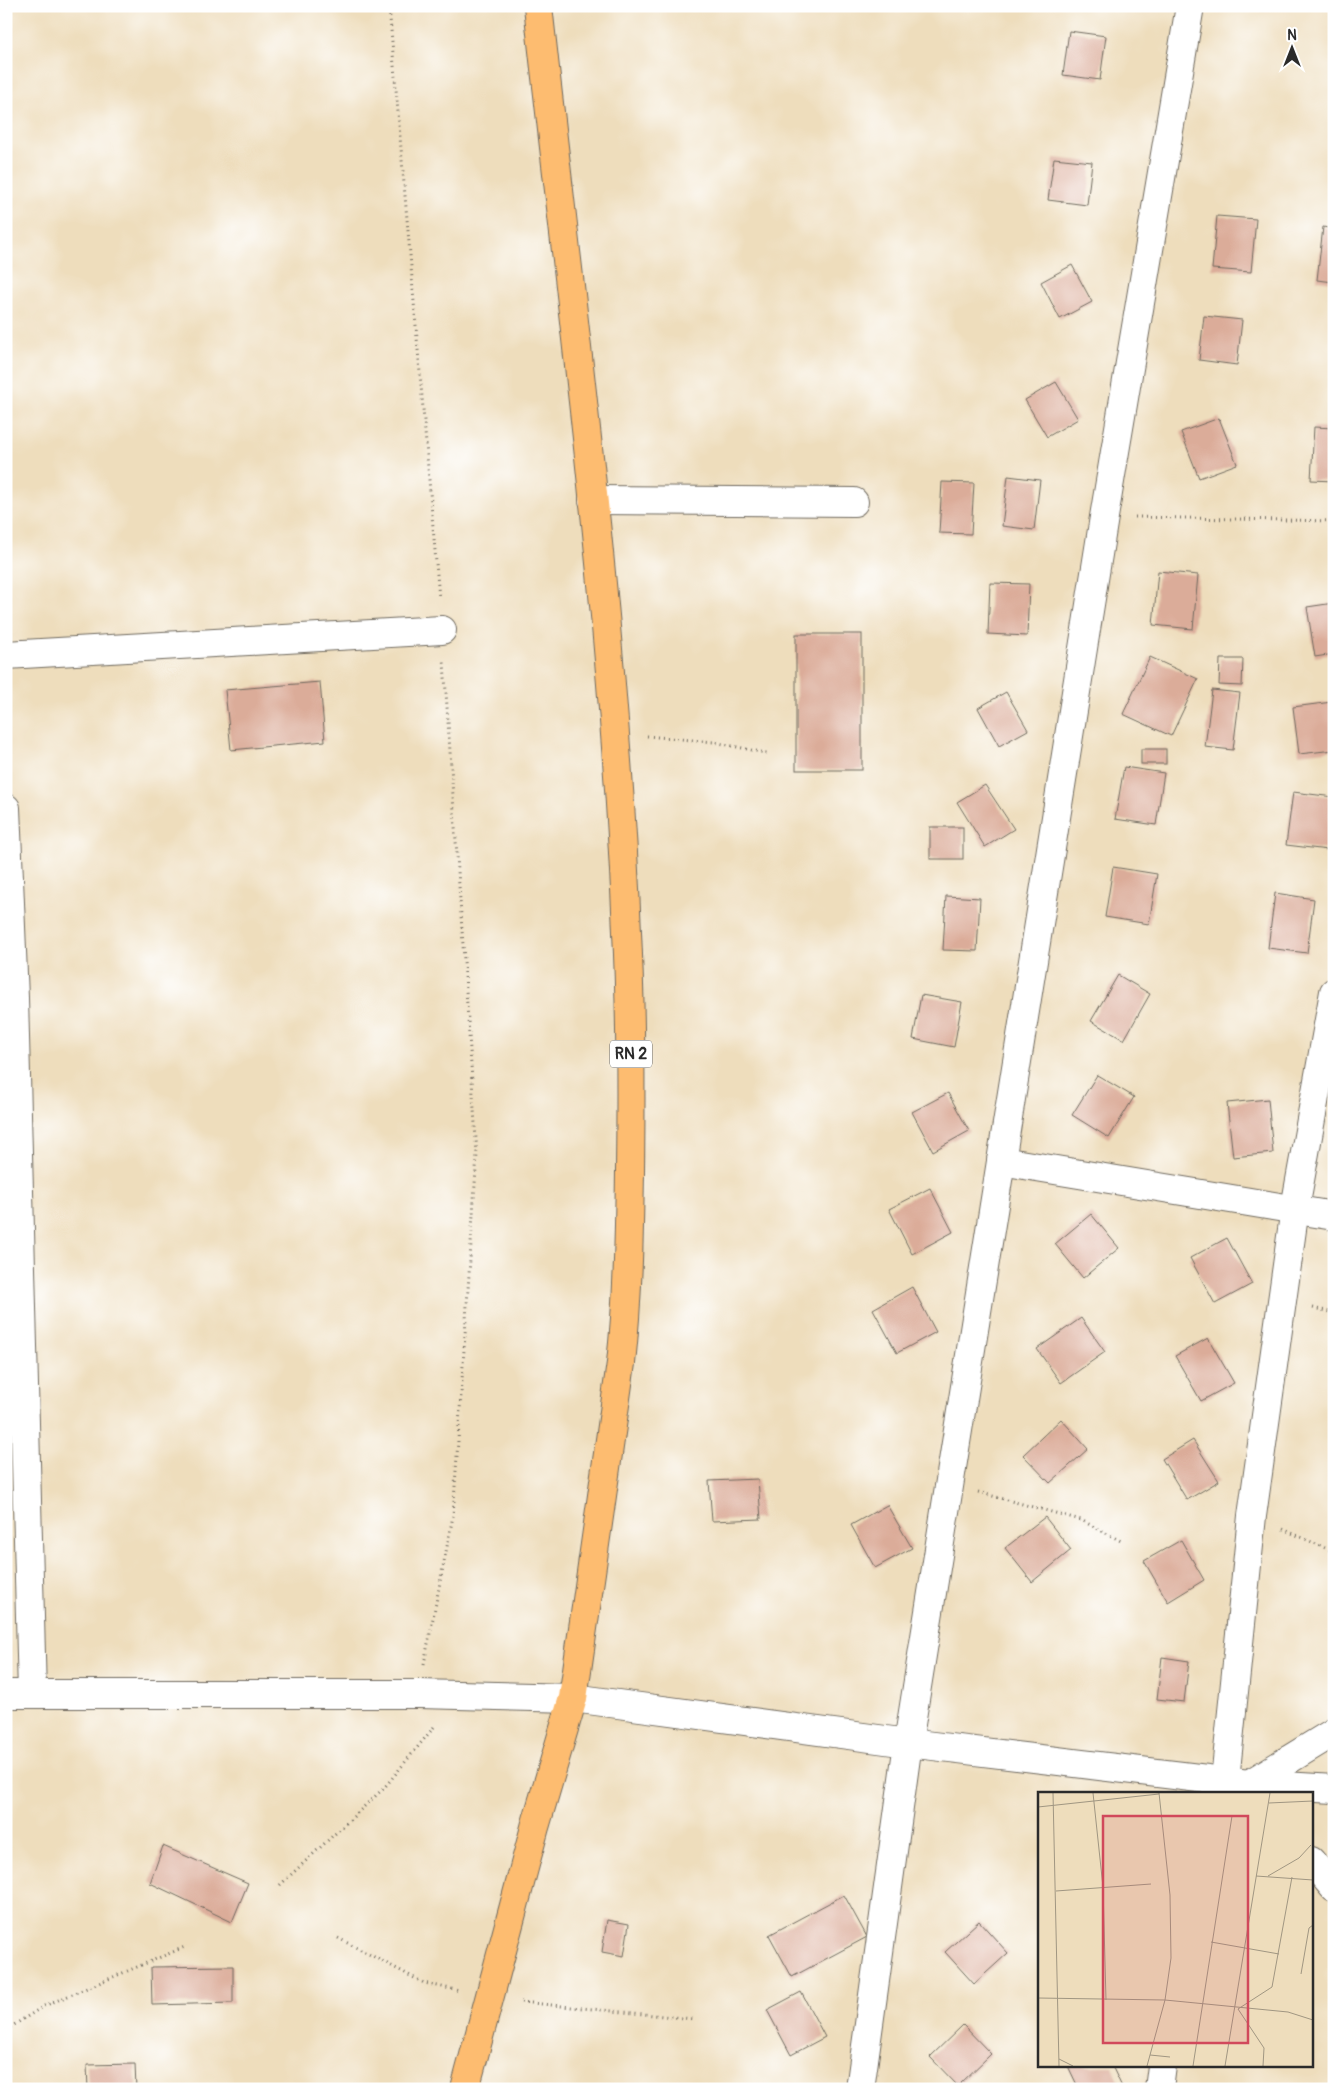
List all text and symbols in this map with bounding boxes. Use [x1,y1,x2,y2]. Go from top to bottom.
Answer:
north arrow [1268,22,1318,72]
text: N [1287,27,1297,44]
road number: RN 2 [610,1040,652,1068]
inset map [1038,1792,1312,2068]

